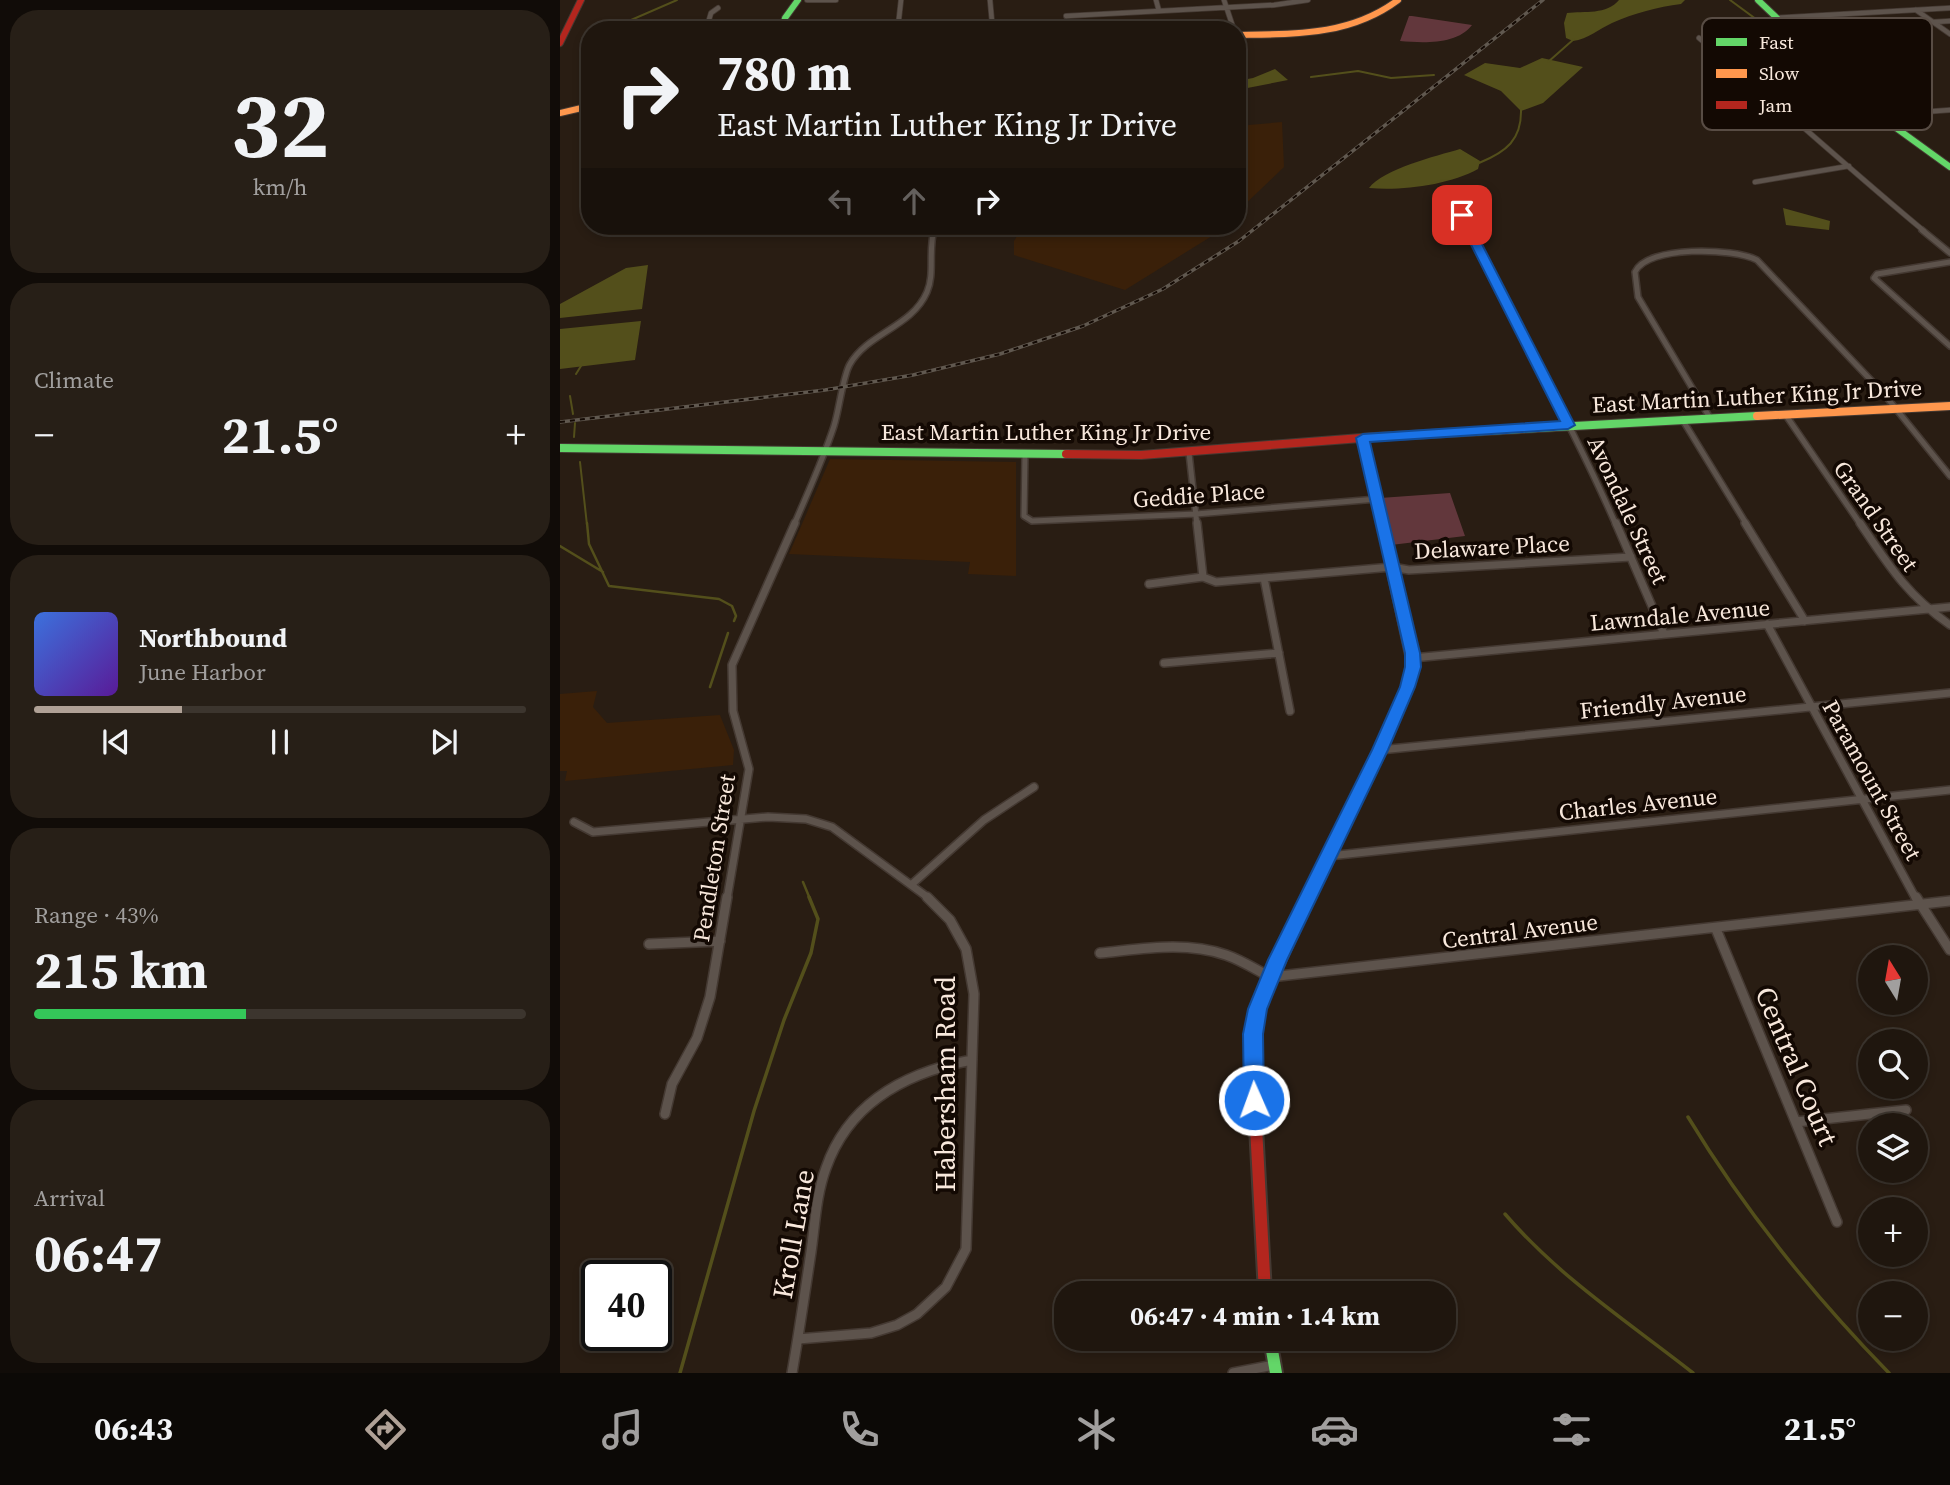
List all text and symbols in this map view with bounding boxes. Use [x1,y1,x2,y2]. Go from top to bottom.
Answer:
legend [1702,18,1932,130]
text: Fast [1759,29,1794,55]
text: 780 m [717,39,852,106]
icon: right [602,49,693,140]
text: Slow [1759,60,1800,86]
text: 32 [231,63,329,187]
text: Jam [1758,92,1792,118]
text: East Martin Luther King Jr Drive [717,103,1177,147]
text: km/h [253,171,307,203]
icon: left [822,182,860,220]
icon: ahead [895,182,933,220]
icon: right [968,182,1006,220]
pin [1432,185,1492,245]
icon: arrive [1443,196,1481,234]
text: Climate [34,364,114,396]
street label: East Martin Luther King Jr Drive [1591,371,1923,421]
text: 21.5° [221,399,339,470]
text: − [34,409,54,461]
text: + [506,409,526,461]
street label: East Martin Luther King Jr Drive [881,416,1211,448]
street label: Avondale Street [1580,431,1676,590]
street label: Grand Street [1826,454,1926,578]
street label: Geddie Place [1132,474,1266,516]
street label: Delaware Place [1413,527,1571,567]
street label: Lawndale Avenue [1589,591,1771,639]
text: Northbound [139,620,287,656]
text: June Harbor [139,656,266,688]
street label: Friendly Avenue [1578,677,1748,727]
street label: Paramount Street [1815,694,1930,866]
icon: previous [97,723,135,761]
icon: pause [261,723,299,761]
icon: next [425,723,463,761]
street label: Pendleton Street [685,771,743,944]
street label: Charles Avenue [1557,780,1719,828]
text: Range · 43% [34,899,159,931]
street label: Central Avenue [1440,906,1600,956]
text: 215 km [34,934,208,1005]
north arrow [1858,945,1928,1015]
map controls [1858,945,1928,1351]
street label: Habersham Road [926,976,964,1192]
street label: Central Court [1746,981,1848,1152]
button: search [1858,1029,1928,1099]
position arrow [1217,1063,1291,1137]
button: layers [1858,1113,1928,1183]
street label: Kroll Lane [763,1166,823,1302]
text: Arrival [34,1182,105,1214]
button: + [1858,1197,1928,1267]
text: 06:47 [34,1217,162,1288]
speed limit sign: 40 [581,1260,672,1351]
button: − [1858,1281,1928,1351]
text: 06:47 · 4 min · 1.4 km [1130,1298,1380,1334]
icon: directions [361,1405,410,1454]
icon: music [598,1405,647,1454]
icon: phone [835,1405,884,1454]
icon: climate [1072,1405,1121,1454]
icon: car [1310,1405,1359,1454]
icon: filters [1547,1405,1596,1454]
text: 06:43 [94,1407,173,1451]
text: 21.5° [1784,1407,1856,1451]

